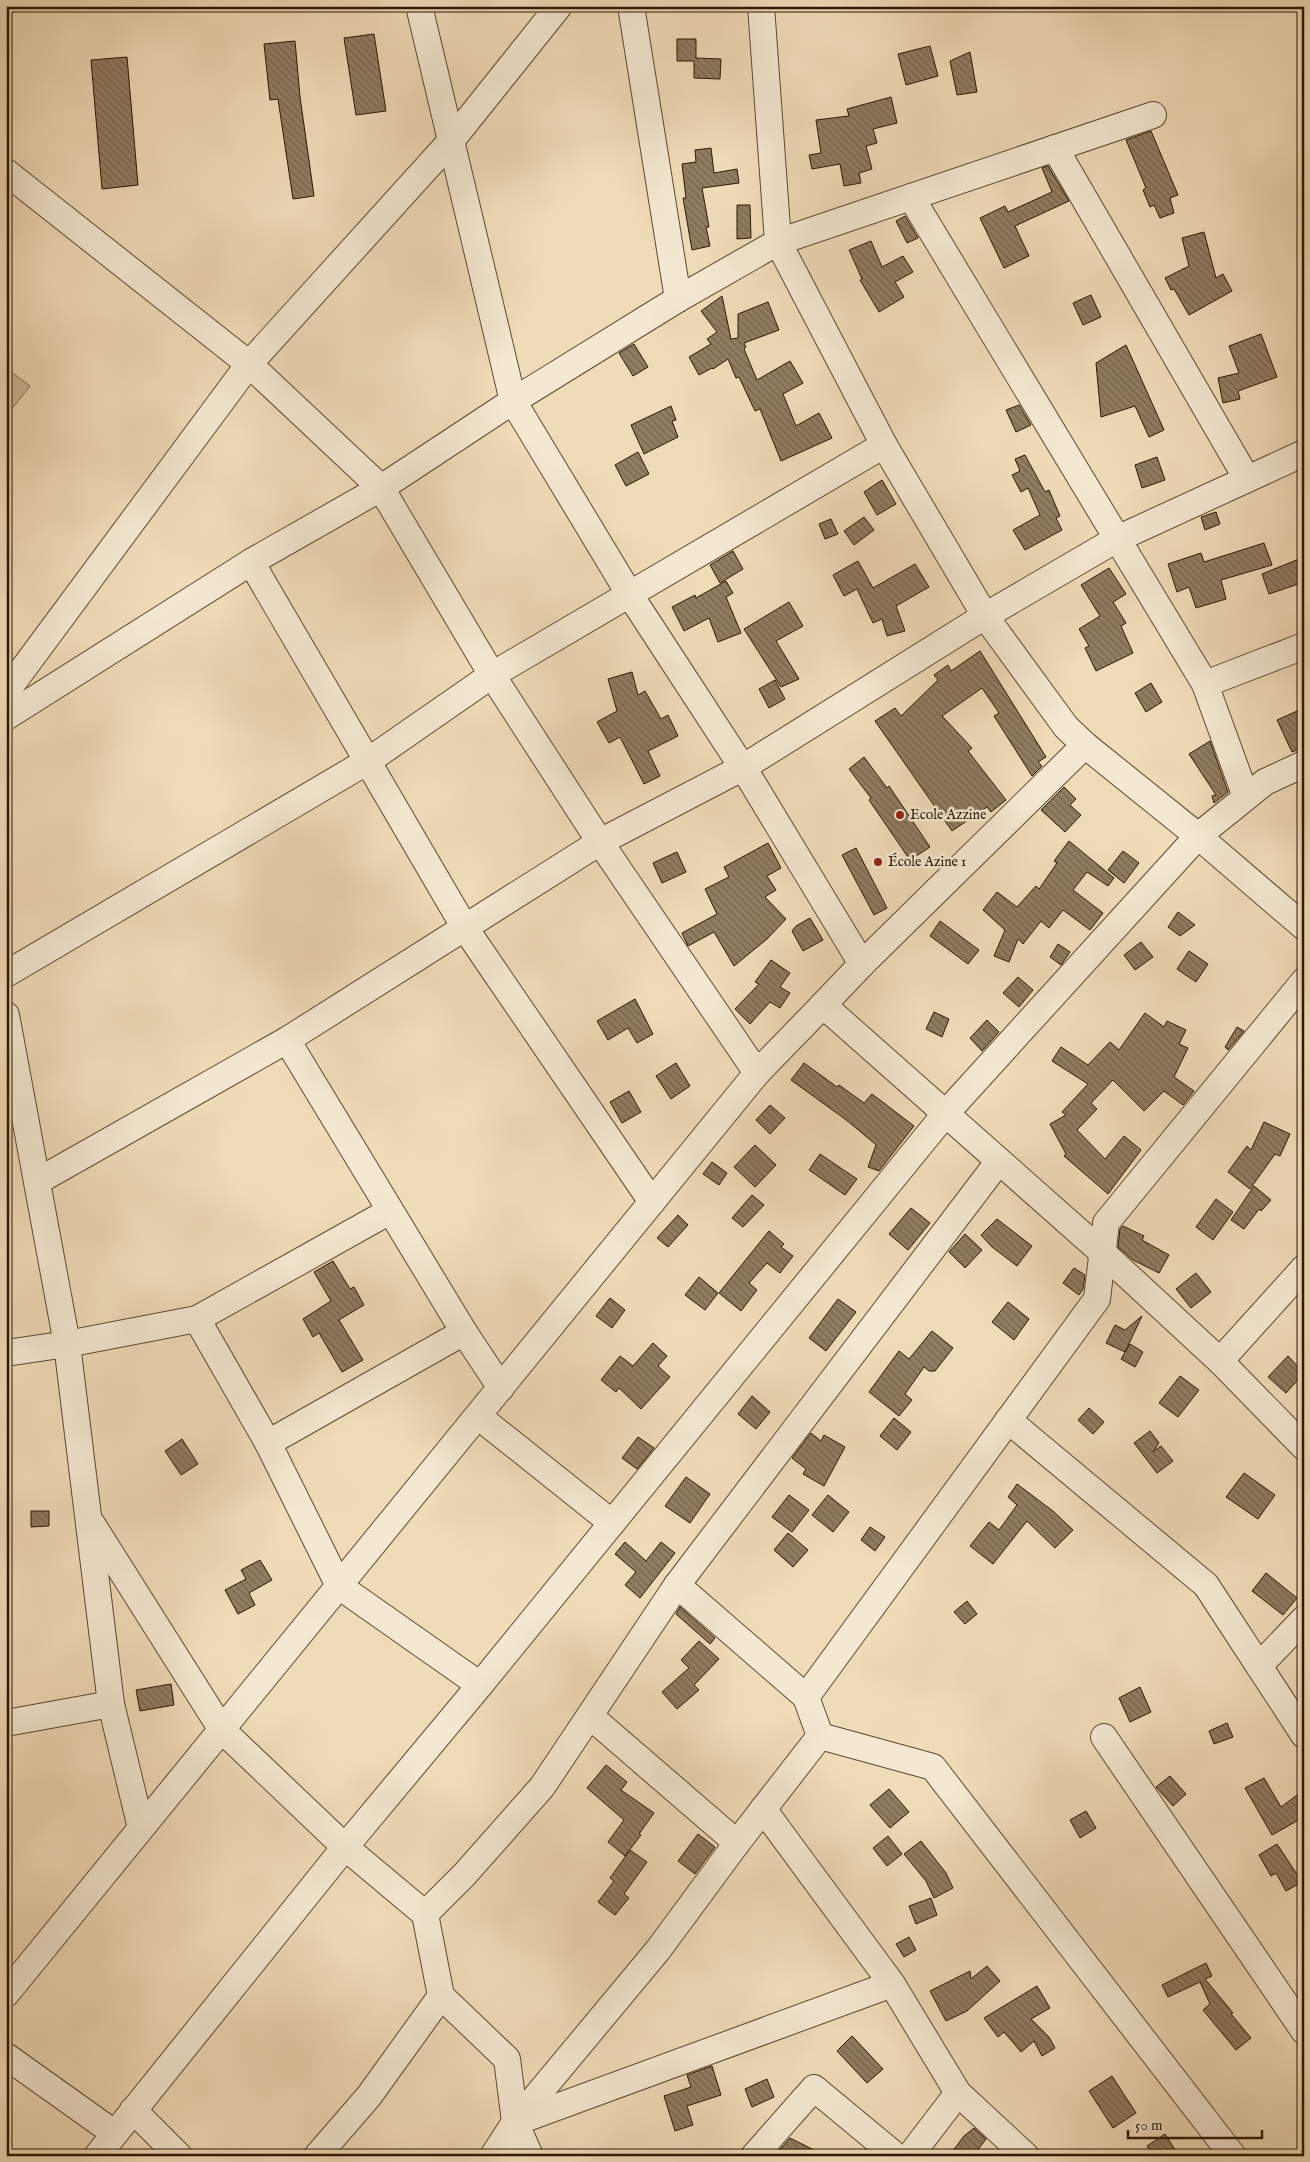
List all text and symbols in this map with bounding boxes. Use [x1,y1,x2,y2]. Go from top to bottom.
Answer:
place label: Ecole Azzine [910,806,987,824]
marker: Ecole Azzine [894,809,906,821]
place label: École Azine 1 [888,852,966,871]
marker: École Azine 1 [872,856,884,868]
scale bar [1128,2107,1261,2139]
text: 50 m [1135,2116,1163,2135]

